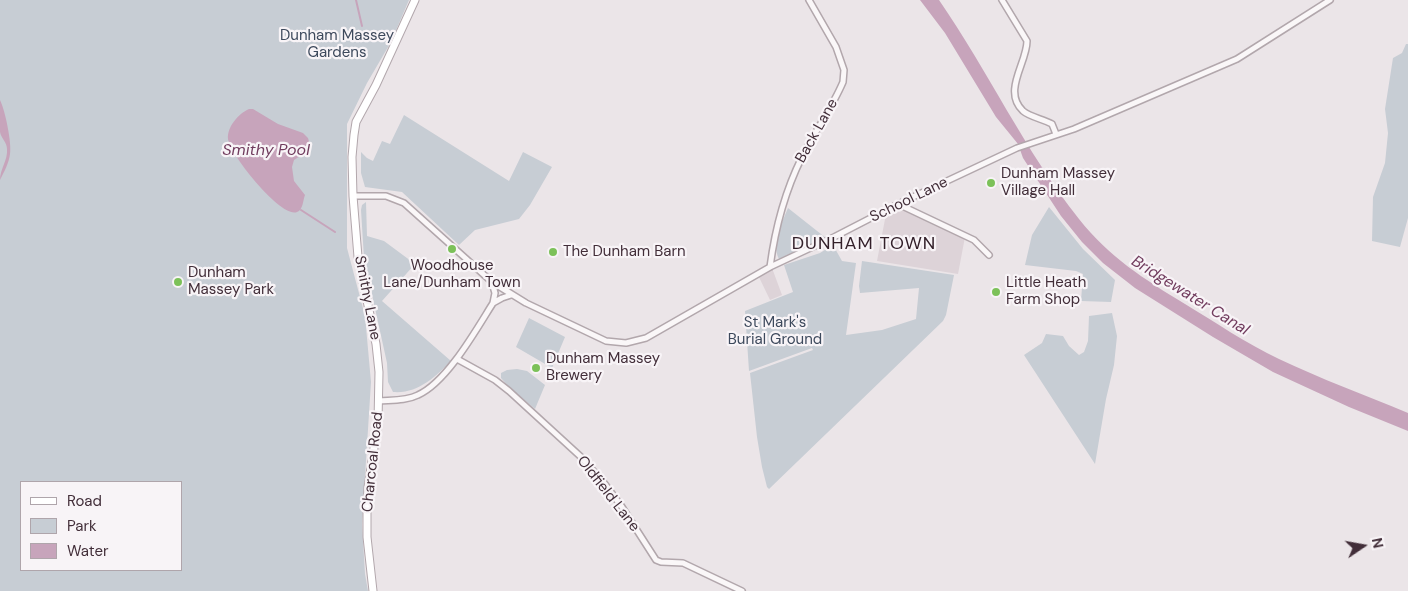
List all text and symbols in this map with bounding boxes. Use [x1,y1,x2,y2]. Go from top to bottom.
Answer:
park label: Dunham Massey Gardens [280,27,394,62]
street label: Back Lane [792,96,842,166]
water label: Smithy Pool [222,141,310,161]
place label: Dunham Massey Village Hall [1001,165,1115,200]
street label: School Lane [867,173,951,227]
marker: Dunham Massey Village Hall [985,177,997,189]
district label: DUNHAM TOWN [790,233,938,255]
marker: Woodhouse Lane/Dunham Town [446,243,458,255]
place label: The Dunham Barn [563,243,686,261]
marker: The Dunham Barn [547,246,559,258]
water label: Bridgewater Canal [1128,252,1252,340]
street label: Smithy Lane [350,254,384,342]
place label: Woodhouse Lane/Dunham Town [383,257,521,292]
place label: Dunham Massey Park [188,264,274,299]
place label: Little Heath Farm Shop [1006,274,1086,309]
marker: Dunham Massey Park [172,276,184,288]
marker: Little Heath Farm Shop [990,286,1002,298]
park label: St Mark's Burial Ground [728,314,822,349]
place label: Dunham Massey Brewery [546,350,660,385]
marker: Dunham Massey Brewery [530,362,542,374]
street label: Charcoal Road [359,411,387,513]
street label: Oldfield Lane [573,453,643,535]
legend [20,481,182,571]
text: Road [67,491,102,511]
text: Park [67,516,97,536]
north arrow [1338,521,1388,571]
text: N [1368,536,1388,550]
text: Water [67,541,108,561]

